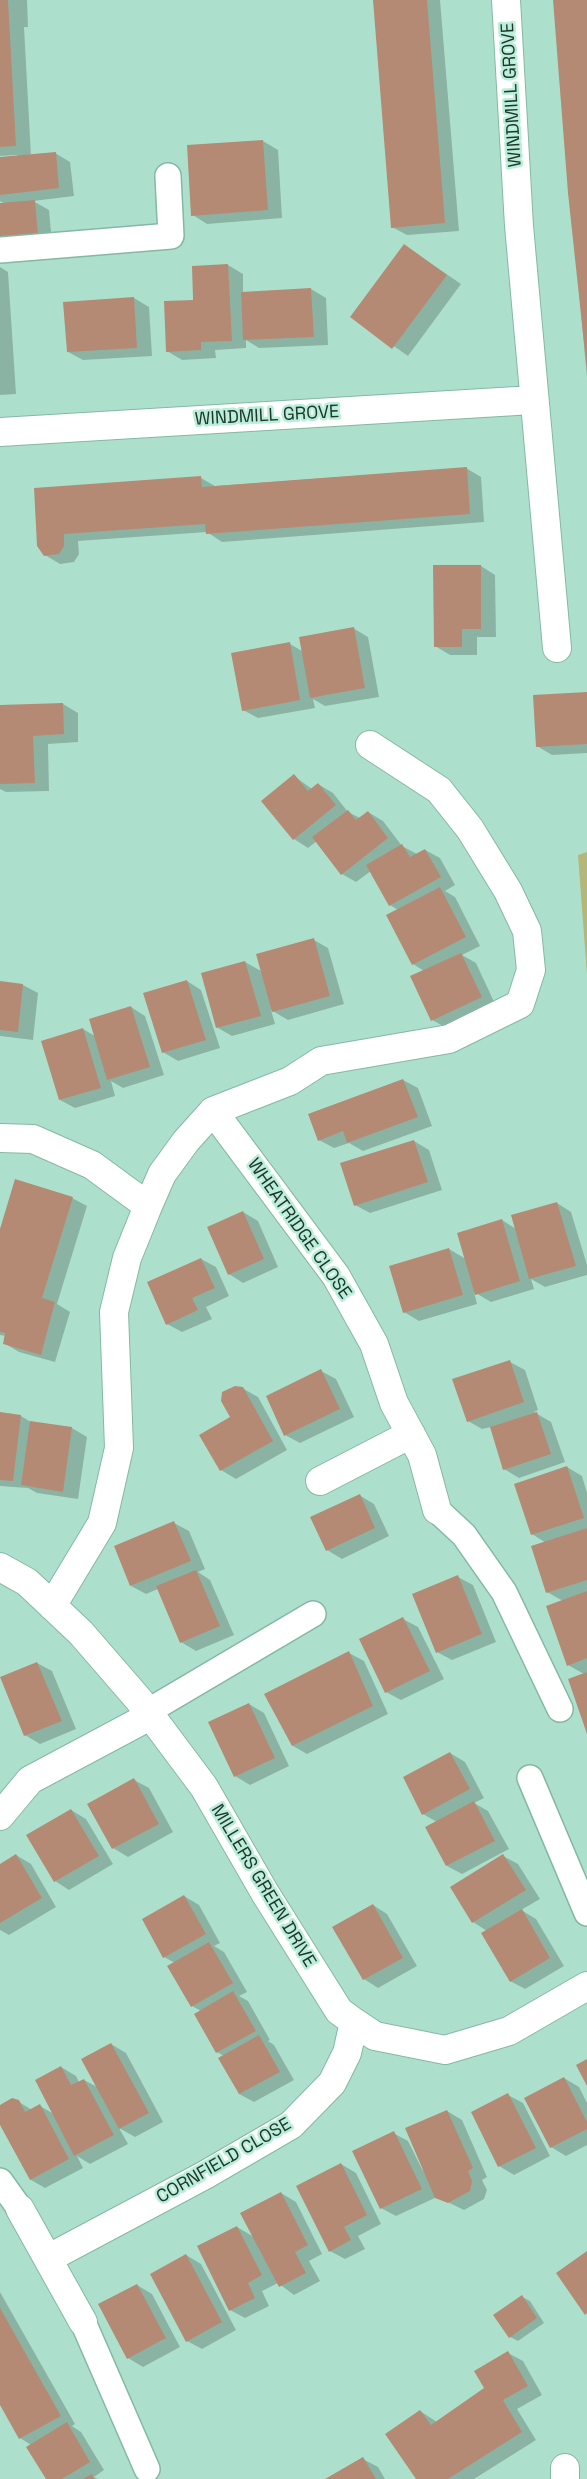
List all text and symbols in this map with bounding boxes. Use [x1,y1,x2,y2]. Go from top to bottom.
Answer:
street label: WINDMILL GROVE [497,22,527,168]
street label: WINDMILL GROVE [194,401,340,431]
street label: WHEATRIDGE CLOSE [242,1154,356,1304]
street label: MILLERS GREEN DRIVE [206,1801,320,1971]
street label: CORNFIELD CLOSE [153,2114,295,2208]

